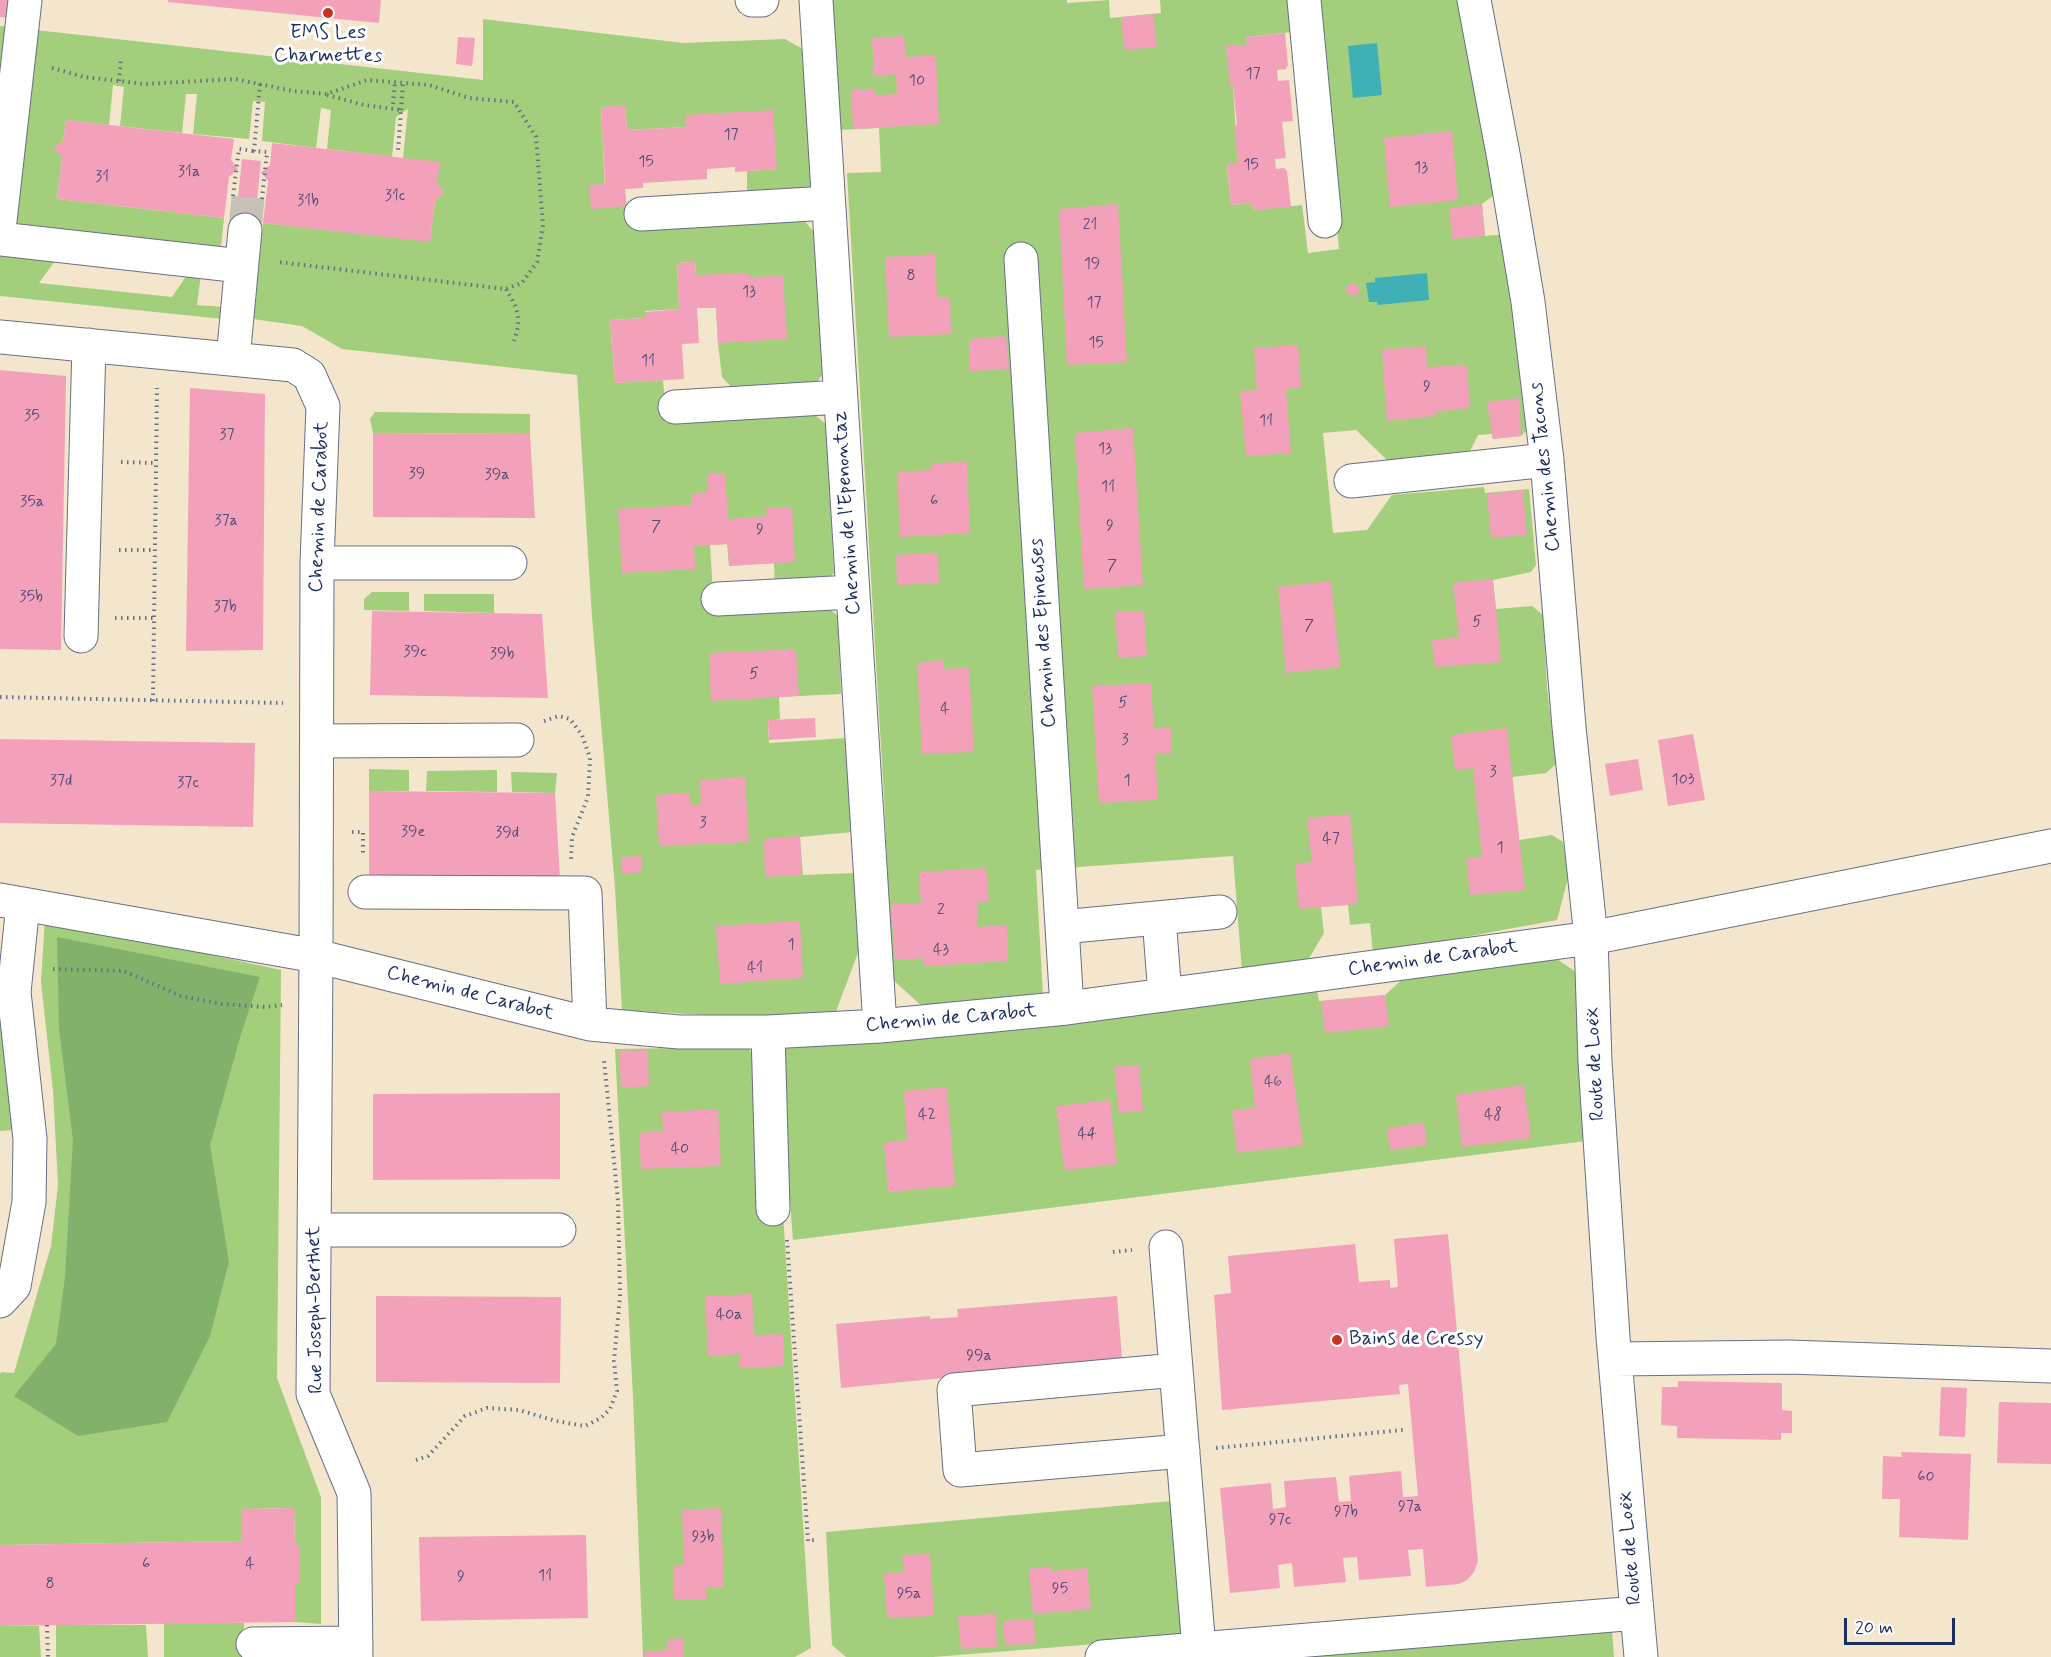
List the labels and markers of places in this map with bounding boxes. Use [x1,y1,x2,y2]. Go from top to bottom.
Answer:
marker: EMS Les Charmettes [321,6,335,20]
place label: EMS Les Charmettes [274,22,382,69]
place label: Bains de Cressy [1349,1328,1483,1352]
marker: Bains de Cressy [1330,1333,1344,1347]

